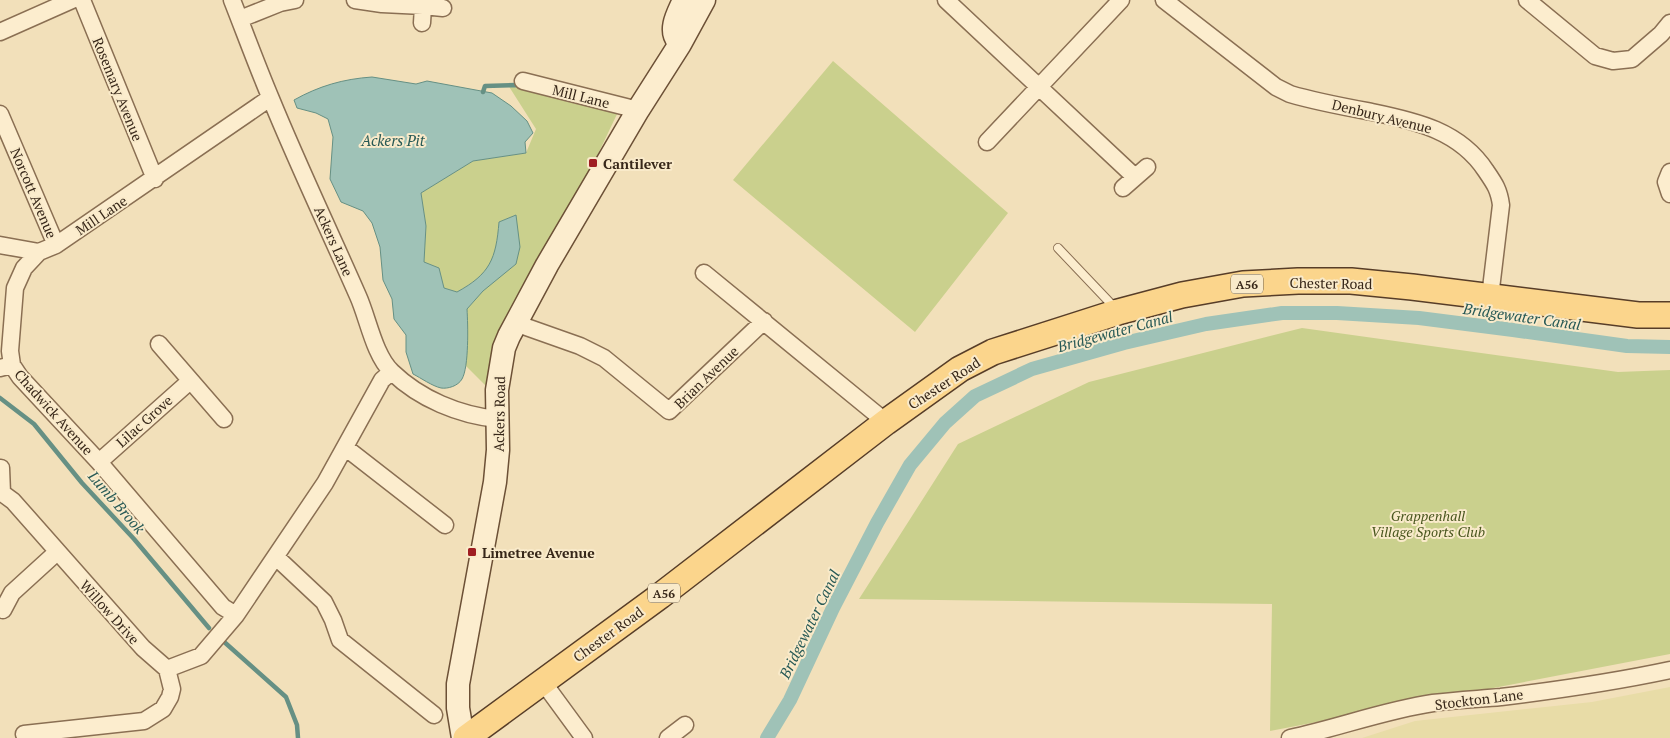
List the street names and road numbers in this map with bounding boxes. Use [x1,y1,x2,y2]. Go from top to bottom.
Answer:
street label: Rosemary Avenue [89,34,147,144]
street label: Mill Lane [550,80,612,112]
street label: Denbury Avenue [1330,94,1434,138]
street label: Norcott Avenue [6,145,62,241]
street label: Mill Lane [72,191,130,239]
street label: Ackers Lane [310,203,358,279]
street label: Chester Road [1290,273,1373,293]
road number: A56 [1231,274,1263,294]
street label: Brian Avenue [670,341,742,413]
street label: Chester Road [904,352,984,413]
street label: Chadwick Avenue [10,365,98,459]
street label: Ackers Road [489,376,509,452]
street label: Lilac Grove [112,391,176,451]
street label: Willow Drive [76,576,144,648]
road number: A56 [648,584,680,602]
street label: Chester Road [569,602,647,666]
street label: Stockton Lane [1434,684,1524,714]

